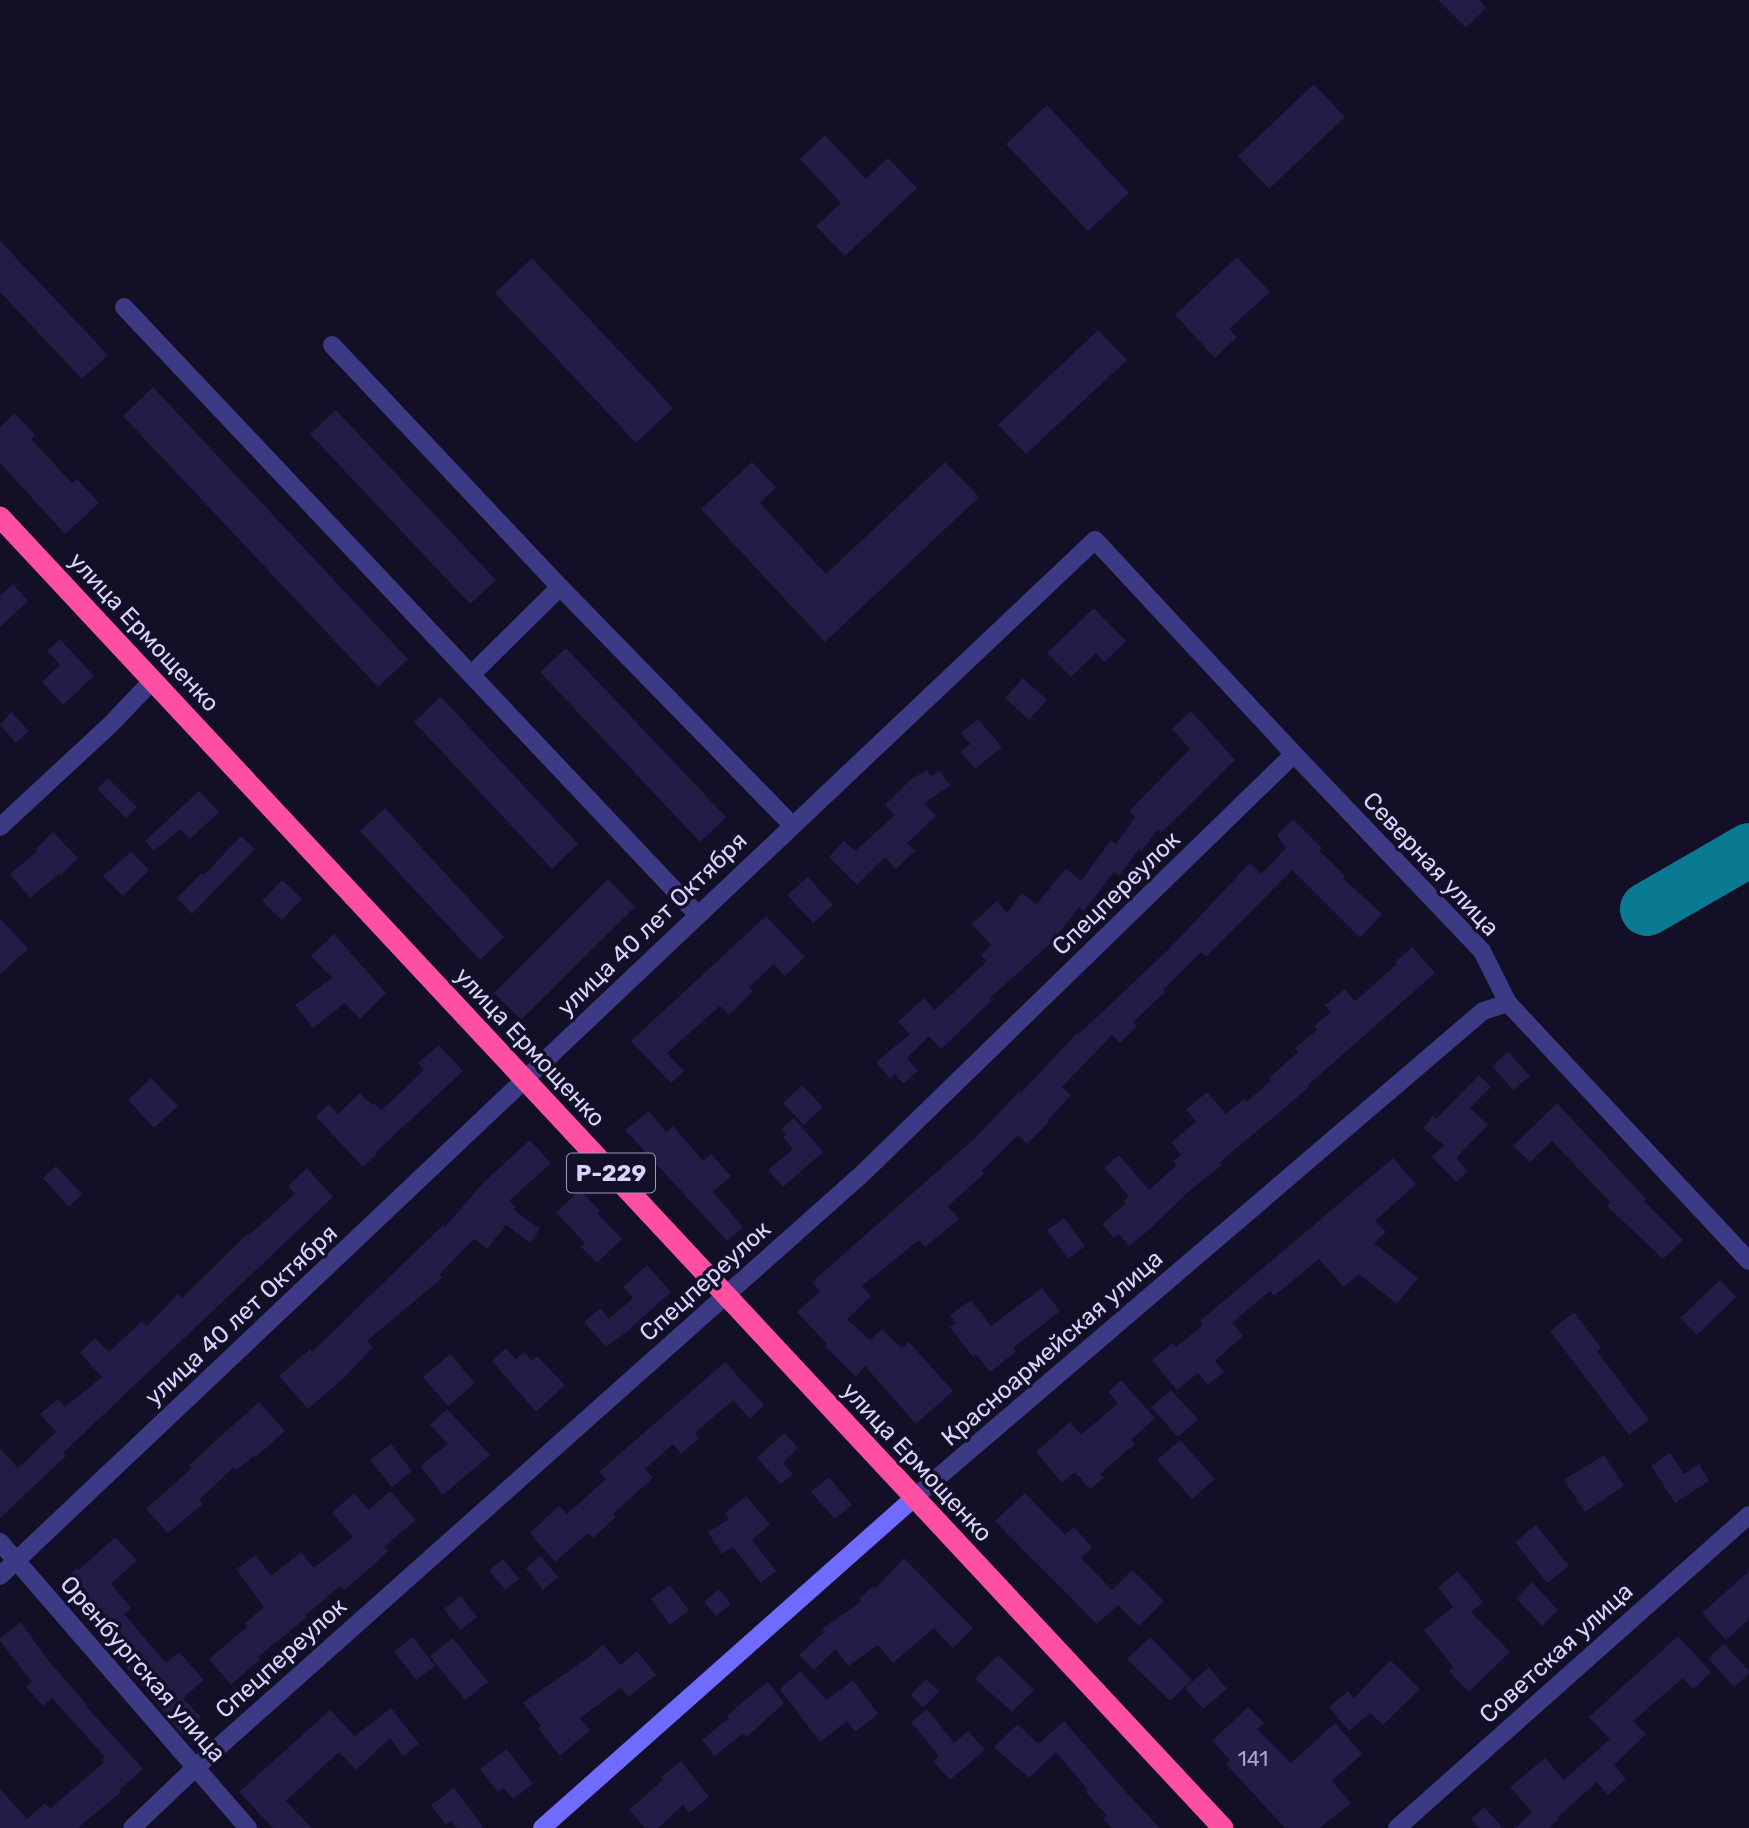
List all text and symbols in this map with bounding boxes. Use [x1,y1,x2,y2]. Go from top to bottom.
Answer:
street label: улица Ермощенко [63,547,225,717]
street label: Северная улица [1357,786,1505,942]
street label: Спецпереулок [1046,825,1186,961]
street label: улица 40 лет Октября [552,826,752,1022]
street label: улица Ермощенко [449,962,611,1132]
road number: Р-229 [567,1154,655,1192]
street label: Спецпереулок [634,1215,776,1347]
street label: улица 40 лет Октября [139,1219,343,1411]
street label: Красноармейская улица [936,1244,1168,1452]
street label: улица Ермощенко [836,1377,998,1547]
street label: Оренбургская улица [55,1570,231,1768]
street label: Советская улица [1474,1577,1638,1729]
street label: Спецпереулок [210,1592,352,1724]
house number: 141 [1238,1746,1268,1771]

